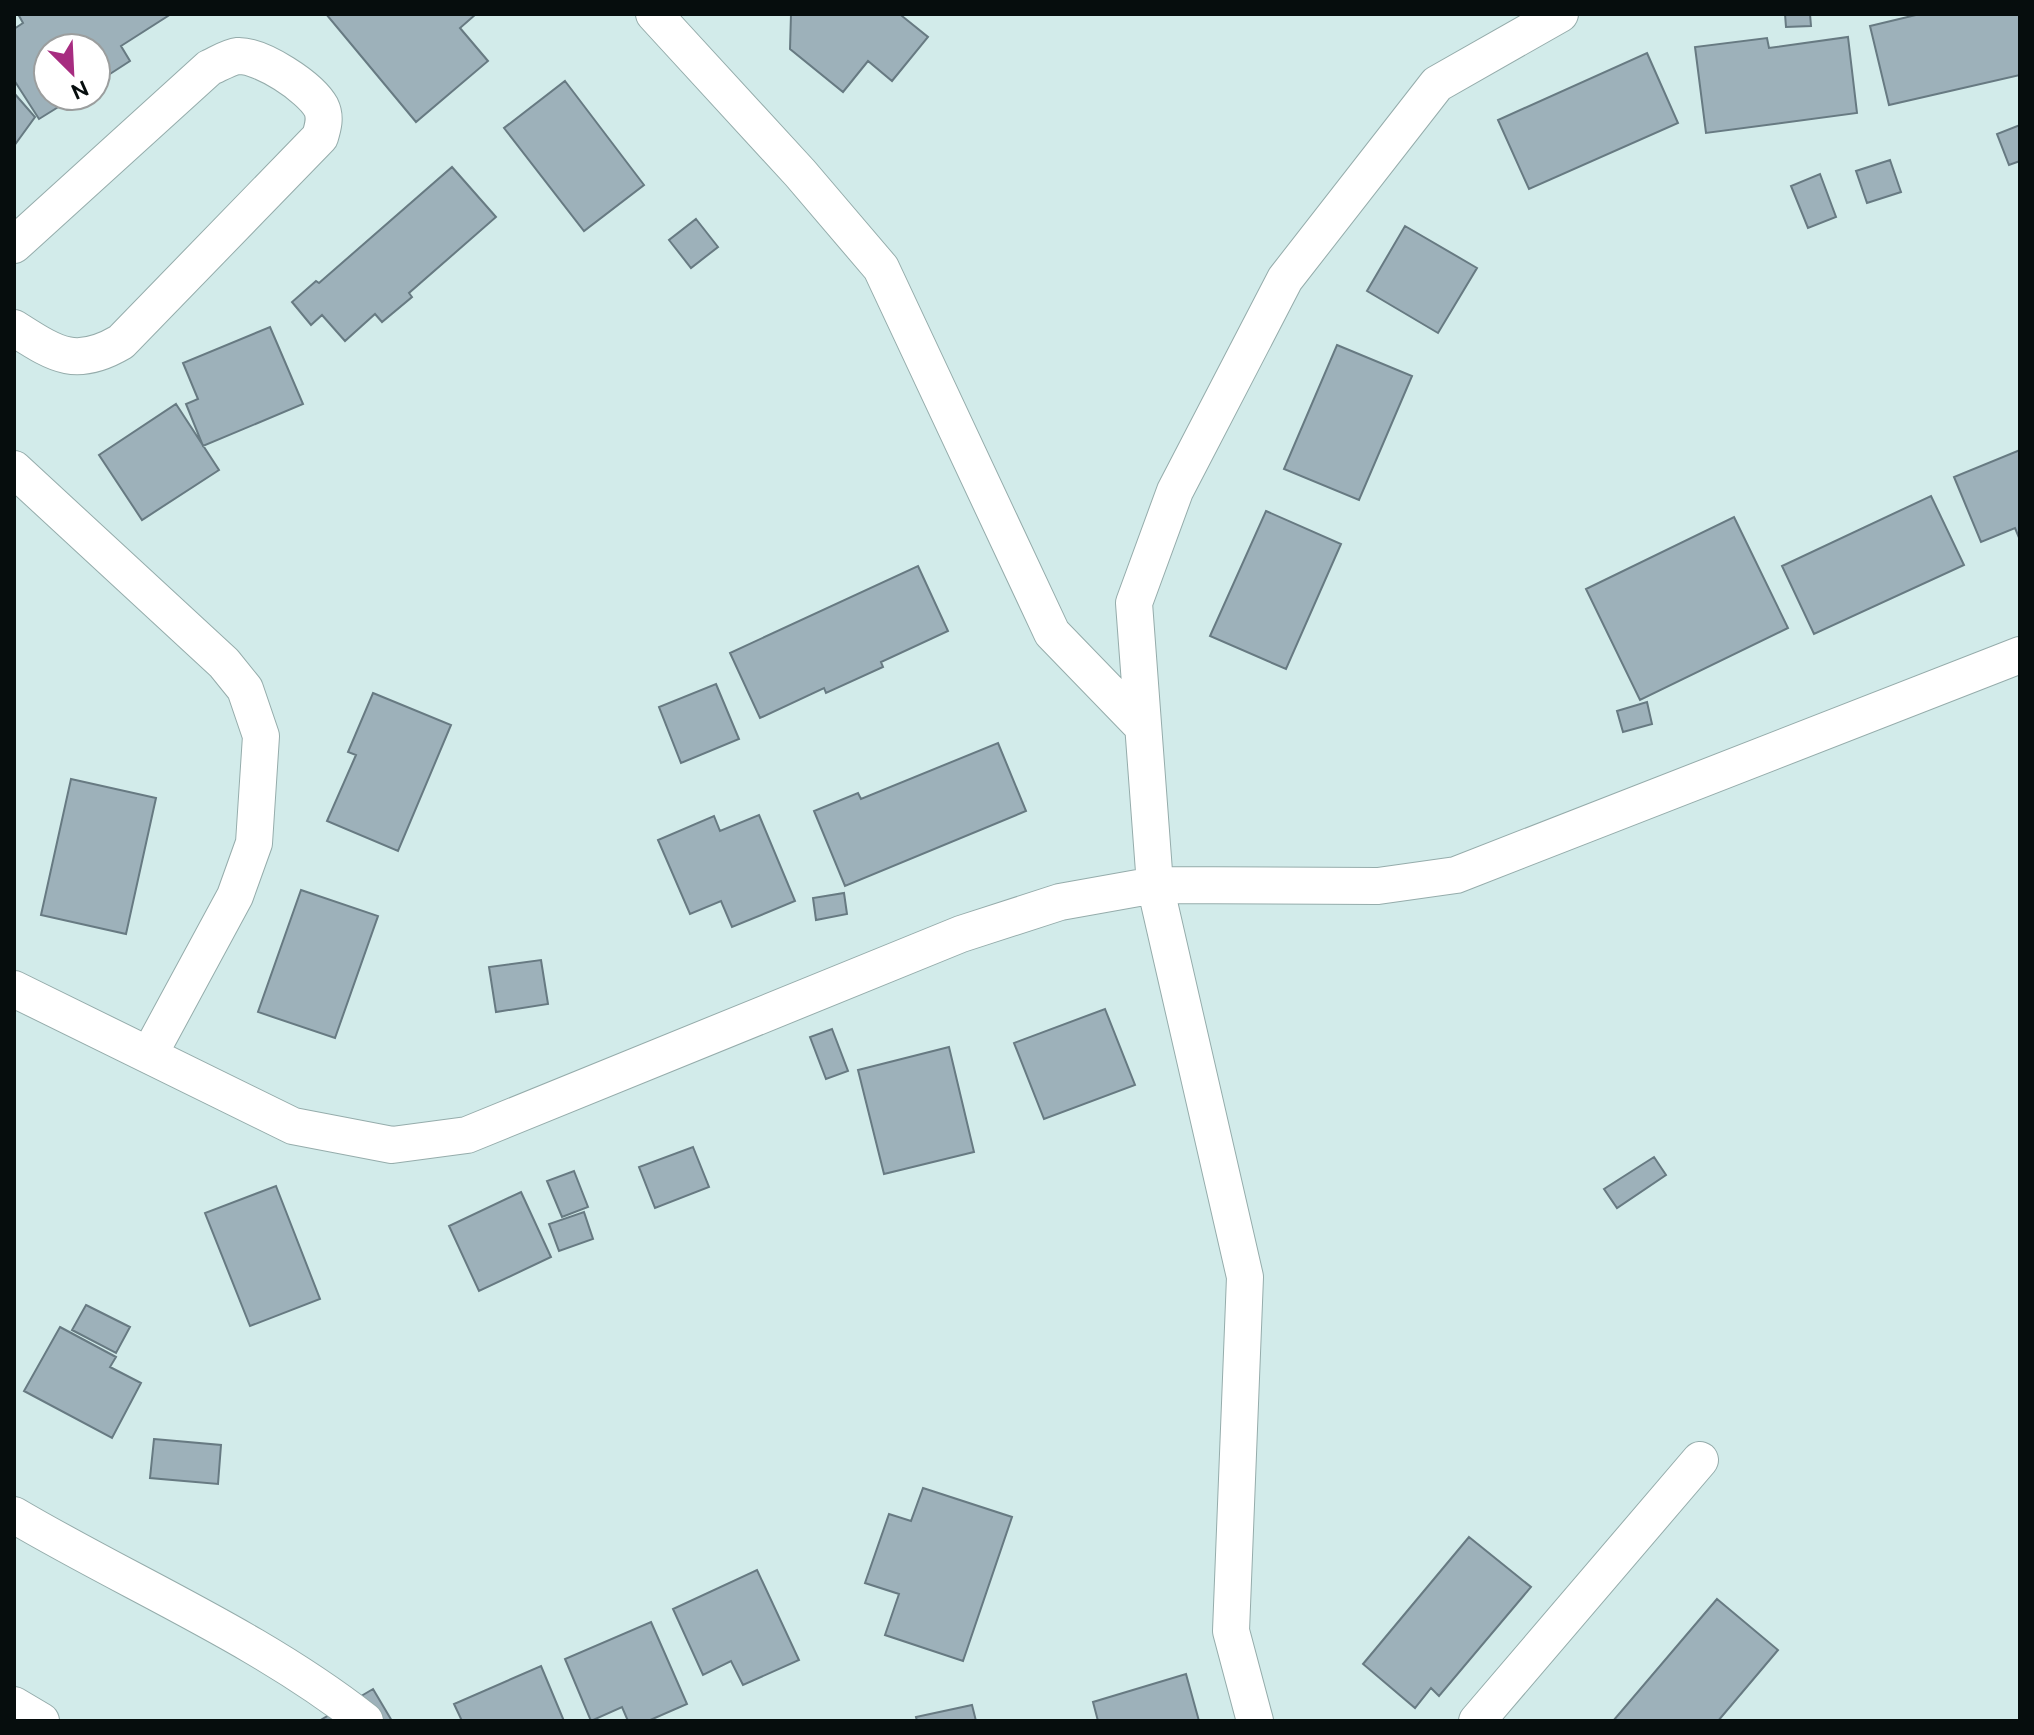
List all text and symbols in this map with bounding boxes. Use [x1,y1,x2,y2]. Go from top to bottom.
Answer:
north arrow [32,32,112,112]
text: N [68,76,93,105]

